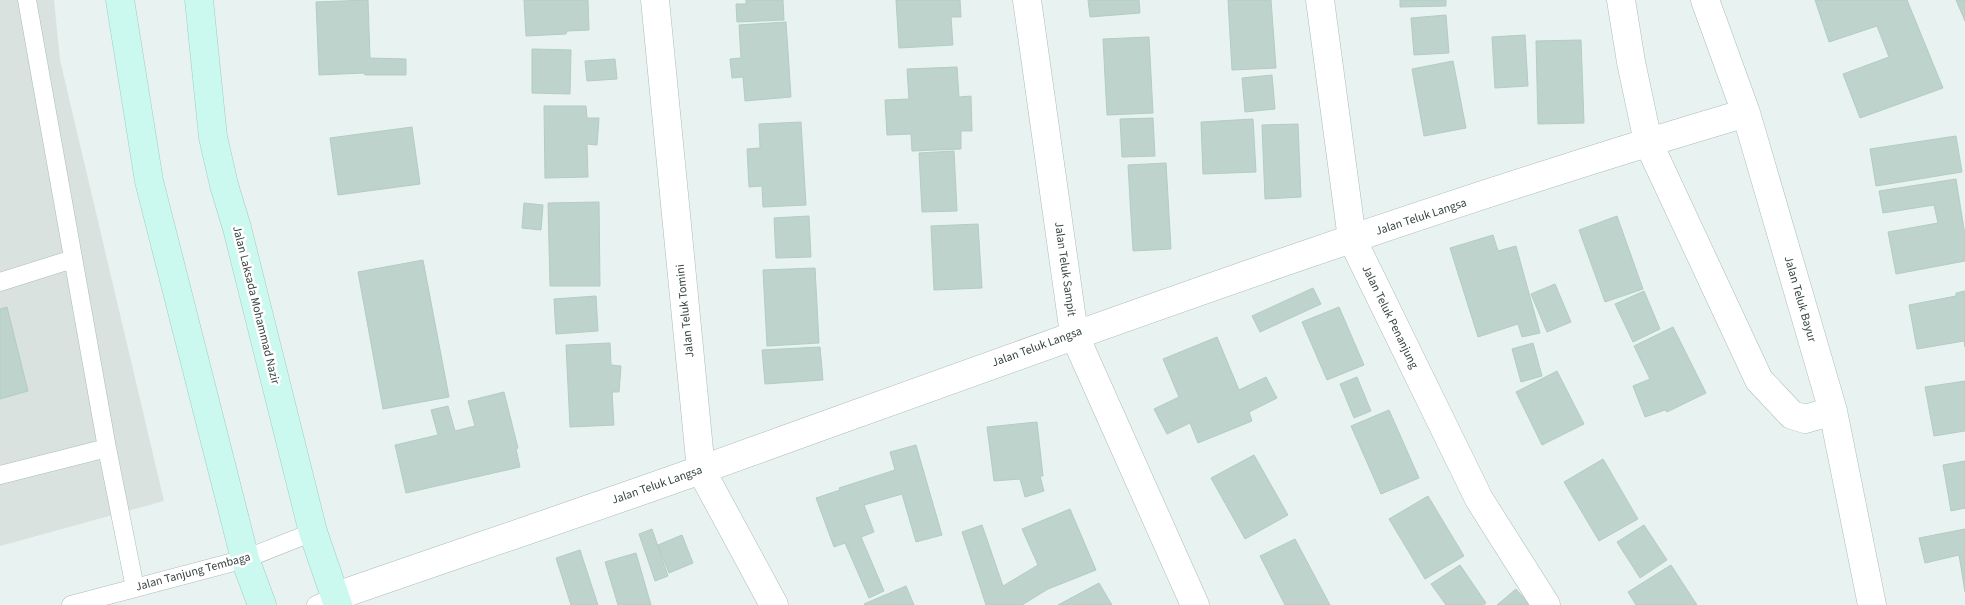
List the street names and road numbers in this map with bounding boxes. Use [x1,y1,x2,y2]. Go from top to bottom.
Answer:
street label: Jalan Teluk Langsa [1373,194,1469,240]
street label: Jalan Teluk Sampit [1050,221,1080,317]
street label: Jalan Laksada Mohammad Nazir [228,224,284,387]
street label: Jalan Teluk Bayur [1780,254,1821,345]
street label: Jalan Teluk Penanjung [1358,262,1422,372]
street label: Jalan Teluk Tomini [672,263,698,359]
street label: Jalan Teluk Langsa [989,323,1085,371]
street label: Jalan Teluk Langsa [609,462,705,508]
street label: Jalan Tanjung Tembaga [134,548,252,596]

